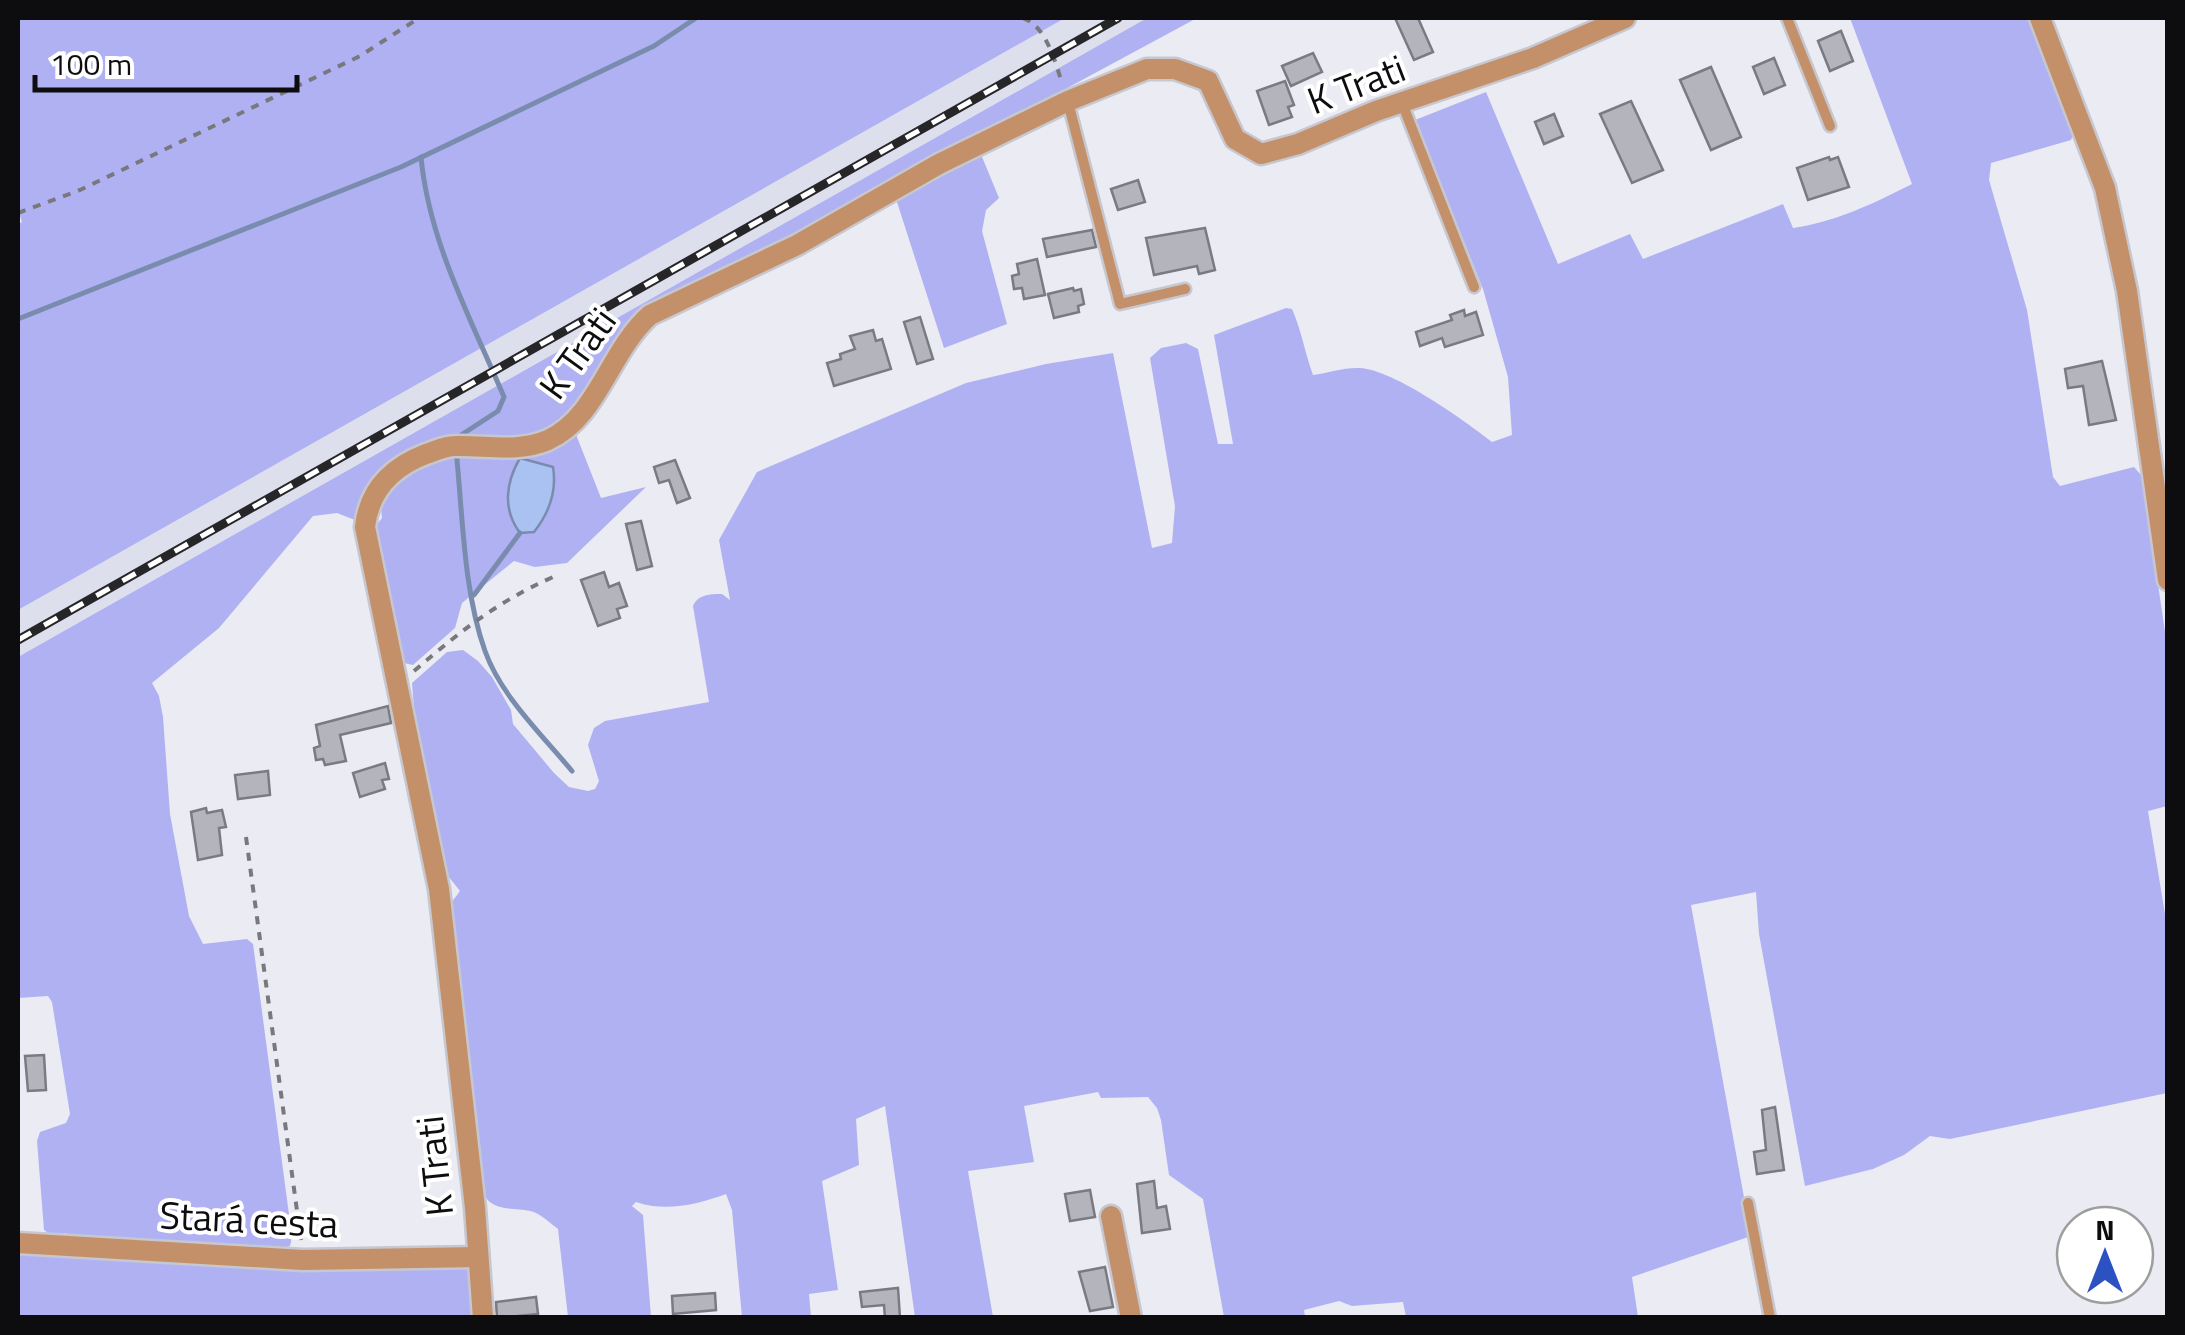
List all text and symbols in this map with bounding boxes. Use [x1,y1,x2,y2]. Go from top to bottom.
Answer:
scale bar [35,30,298,92]
street label: K Trati [1299,39,1413,129]
text: 100 m [50,41,132,87]
street label: K Trati [524,295,630,411]
street label: K Trati [400,1113,468,1219]
street label: Stará cesta [158,1185,340,1253]
north arrow [2055,1205,2155,1305]
text: N [2095,1208,2115,1251]

